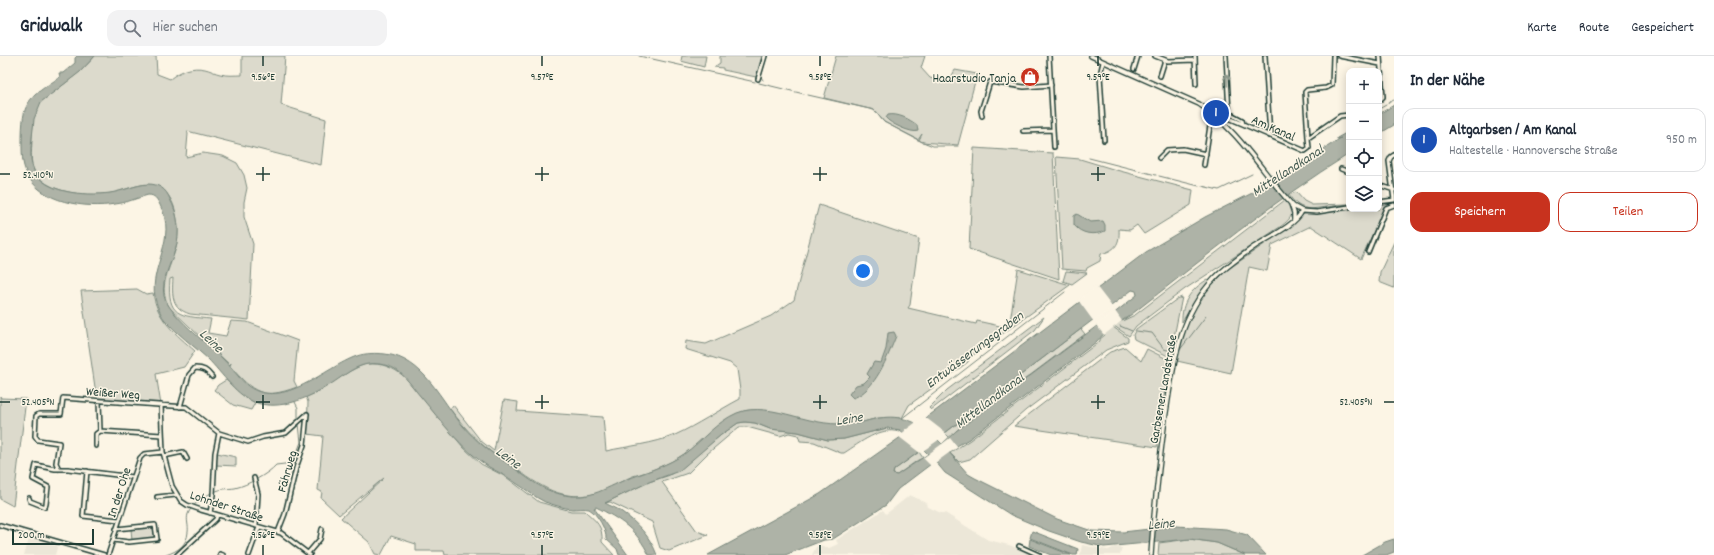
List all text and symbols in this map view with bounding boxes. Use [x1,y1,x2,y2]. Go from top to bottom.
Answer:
search box [107,10,387,46]
text: Gridwalk [20,14,83,41]
icon: search [121,17,143,39]
text: Hier suchen [153,17,218,39]
text: Karte [1527,18,1557,38]
text: Route [1579,18,1609,38]
text: Gespeichert [1631,18,1694,38]
shop icon: Haarstudio Tanja [1019,66,1041,88]
map controls [1346,68,1382,212]
button: + [1346,68,1382,104]
place label: Haarstudio Tanja [932,70,1017,89]
text: In der Nähe [1410,70,1485,94]
text: 9.56°E [251,71,275,85]
text: 9.57°E [531,71,554,85]
text: 9.58°E [809,71,832,85]
text: 9.59°E [1086,71,1110,85]
one-way arrow [1223,74,1231,87]
pin: 1 [1203,98,1229,128]
button: − [1346,104,1382,140]
street label: Am Kanal [1248,111,1298,147]
text: Altgarbsen / Am Kanal [1449,120,1576,142]
text: 1 [1423,131,1425,150]
text: 950 m [1666,131,1697,150]
water label: Mittellandkanal [1248,140,1329,202]
button: locate [1346,140,1382,176]
text: Haltestelle · Hannoversche Straße [1449,142,1617,161]
text: 52.410°N [23,169,53,183]
button: layers [1346,176,1382,212]
button: Speichern [1410,192,1550,232]
button: Teilen [1558,192,1698,232]
your location [853,261,873,281]
water label: Entwässerungsgraben [922,307,1029,394]
water label: Leine [194,325,228,359]
street label: Garbsener Landstraße [1146,333,1183,445]
water label: Mittellandkanal [951,368,1030,434]
street label: Weißer Weg [85,383,141,406]
text: 52.405°N [21,396,55,410]
text: 52.405°N [1339,396,1373,410]
water label: Leine [834,408,865,432]
water label: Leine [491,443,525,475]
street label: Fährweg [273,448,304,495]
street label: In der Ohe [103,465,137,520]
street label: Lohnder Straße [187,487,266,528]
water label: Leine [1147,514,1176,536]
scale bar [12,527,94,546]
text: 200 m [18,528,45,544]
text: 9.56°E [251,529,275,543]
text: 9.57°E [531,529,554,543]
text: 9.58°E [809,529,832,543]
text: 9.59°E [1086,529,1110,543]

